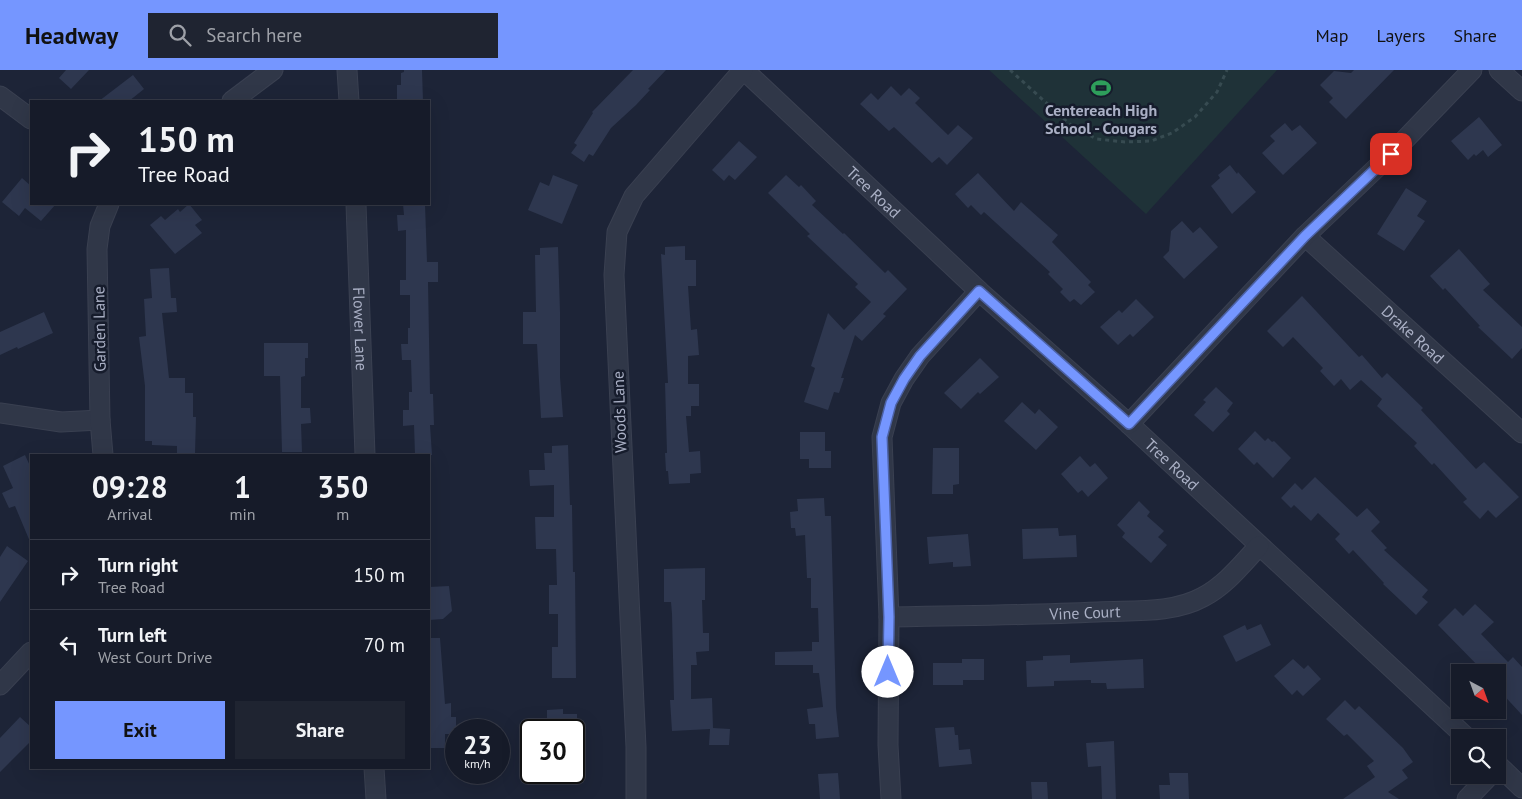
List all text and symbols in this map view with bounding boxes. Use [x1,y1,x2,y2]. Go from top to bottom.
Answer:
search box [148,13,498,58]
text: Headway [25,20,118,51]
icon: search [166,21,194,49]
text: Search here [206,23,302,47]
text: Map [1316,24,1348,47]
text: Layers [1376,24,1425,47]
text: Share [1453,24,1497,47]
sports icon: Centereach High School - Cougars [1090,77,1112,99]
place label: Centereach High School - Cougars [1045,100,1157,138]
text: 150 m [138,116,235,162]
icon: right [55,120,120,185]
pin [1370,133,1412,175]
icon: arrive [1377,140,1405,168]
text: Tree Road [138,160,230,188]
street label: Tree Road [842,162,905,222]
street label: Garden Lane [88,286,110,372]
street label: Flower Lane [349,287,372,371]
street label: Drake Road [1378,301,1449,368]
street label: Woods Lane [608,371,630,453]
street label: Tree Road [1141,434,1203,494]
text: 09:28 [92,467,168,506]
text: 1 [234,467,251,506]
text: 350 [317,467,368,506]
text: Arrival [107,504,152,524]
text: min [230,504,256,524]
text: m [336,504,349,524]
text: Turn right [98,553,178,577]
icon: right [55,561,83,589]
text: 150 m [353,563,405,587]
text: Tree Road [98,577,165,597]
street label: Vine Court [1048,601,1121,624]
text: Turn left [98,623,167,647]
icon: left [55,631,83,659]
text: 70 m [364,633,405,657]
position arrow [861,645,913,697]
text: West Court Drive [98,647,212,667]
north arrow [1451,664,1506,719]
map controls [1451,664,1506,784]
button: Exit [55,701,225,759]
button: Share [235,701,405,759]
speed limit sign: 30 [520,719,585,784]
text: 23 [463,729,492,761]
button: search [1451,729,1506,784]
text: km/h [464,756,491,771]

